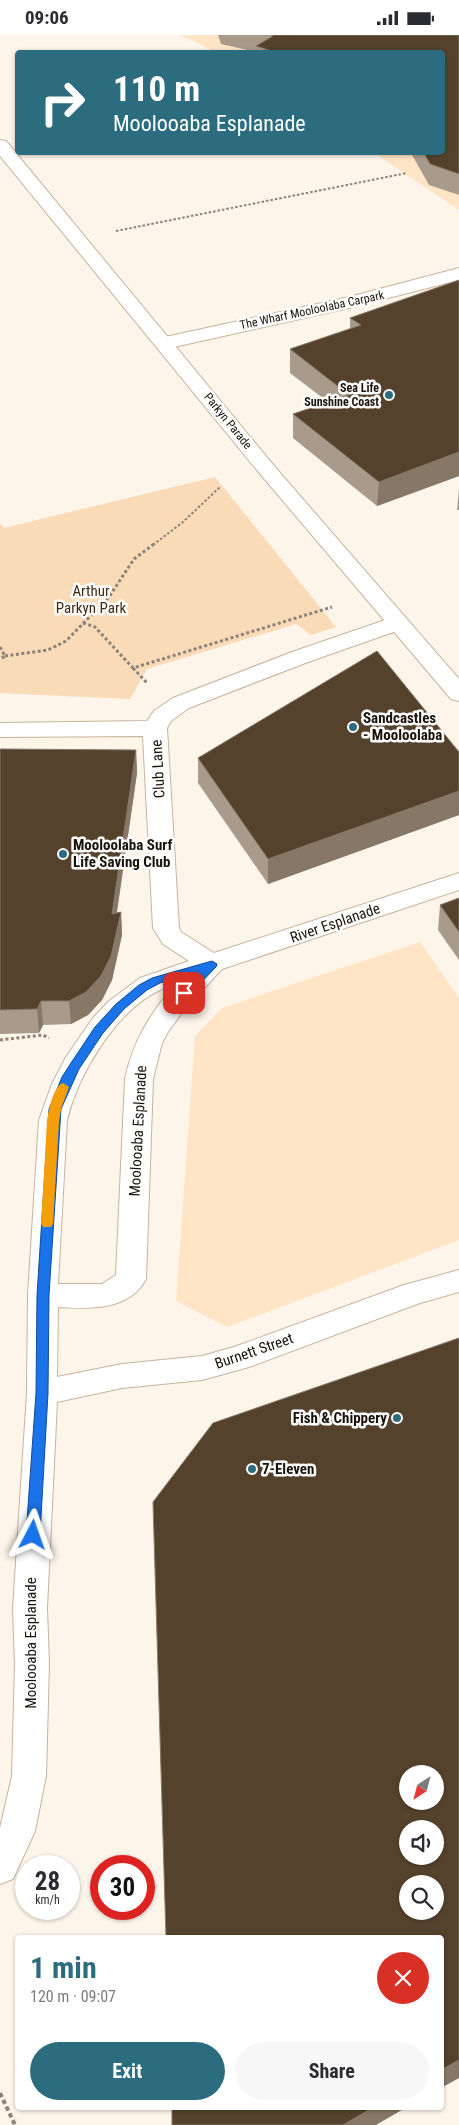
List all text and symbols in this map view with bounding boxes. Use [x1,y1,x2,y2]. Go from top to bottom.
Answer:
text: 09:06 [25,6,69,29]
text: 110 m [113,69,200,110]
icon: right [30,70,95,135]
text: Moolooaba Esplanade [113,111,306,136]
street label: The Wharf Mooloolaba Carpark [239,288,386,332]
place label: Sea Life Sunshine Coast [304,381,379,409]
marker: Sea Life Sunshine Coast [383,389,395,401]
street label: Parkyn Parade [201,390,255,452]
park label: Arthur Parkyn Park [56,582,126,617]
place label: Sandcastles - Mooloolaba [363,709,442,744]
marker: Sandcastles - Mooloolaba [347,721,359,733]
street label: Club Lane [147,739,169,799]
place label: Mooloolaba Surf Life Saving Club [73,836,172,871]
marker: Mooloolaba Surf Life Saving Club [57,848,69,860]
street label: River Esplanade [288,899,382,947]
pin [163,972,205,1014]
icon: arrive [170,979,198,1007]
street label: Moolooaba Esplanade [126,1065,150,1197]
street label: Burnett Street [212,1329,296,1373]
place label: Fish & Chippery [293,1409,387,1427]
marker: Fish & Chippery [391,1412,403,1424]
place label: 7-Eleven [262,1460,314,1478]
marker: 7-Eleven [246,1463,258,1475]
position arrow [6,1508,58,1560]
street label: Moolooaba Esplanade [22,1577,40,1709]
north arrow [399,1765,444,1810]
map controls [399,1765,444,1920]
button: sound [399,1820,444,1865]
speed limit sign: 30 [90,1855,155,1920]
text: 28 [35,1867,60,1896]
button: search [399,1875,444,1920]
text: km/h [35,1893,60,1907]
text: 1 min [30,1950,97,1985]
button: close [377,1952,429,2004]
text: 120 m · 09:07 [30,1987,116,2006]
button: Exit [30,2042,225,2100]
button: Share [235,2042,429,2100]

